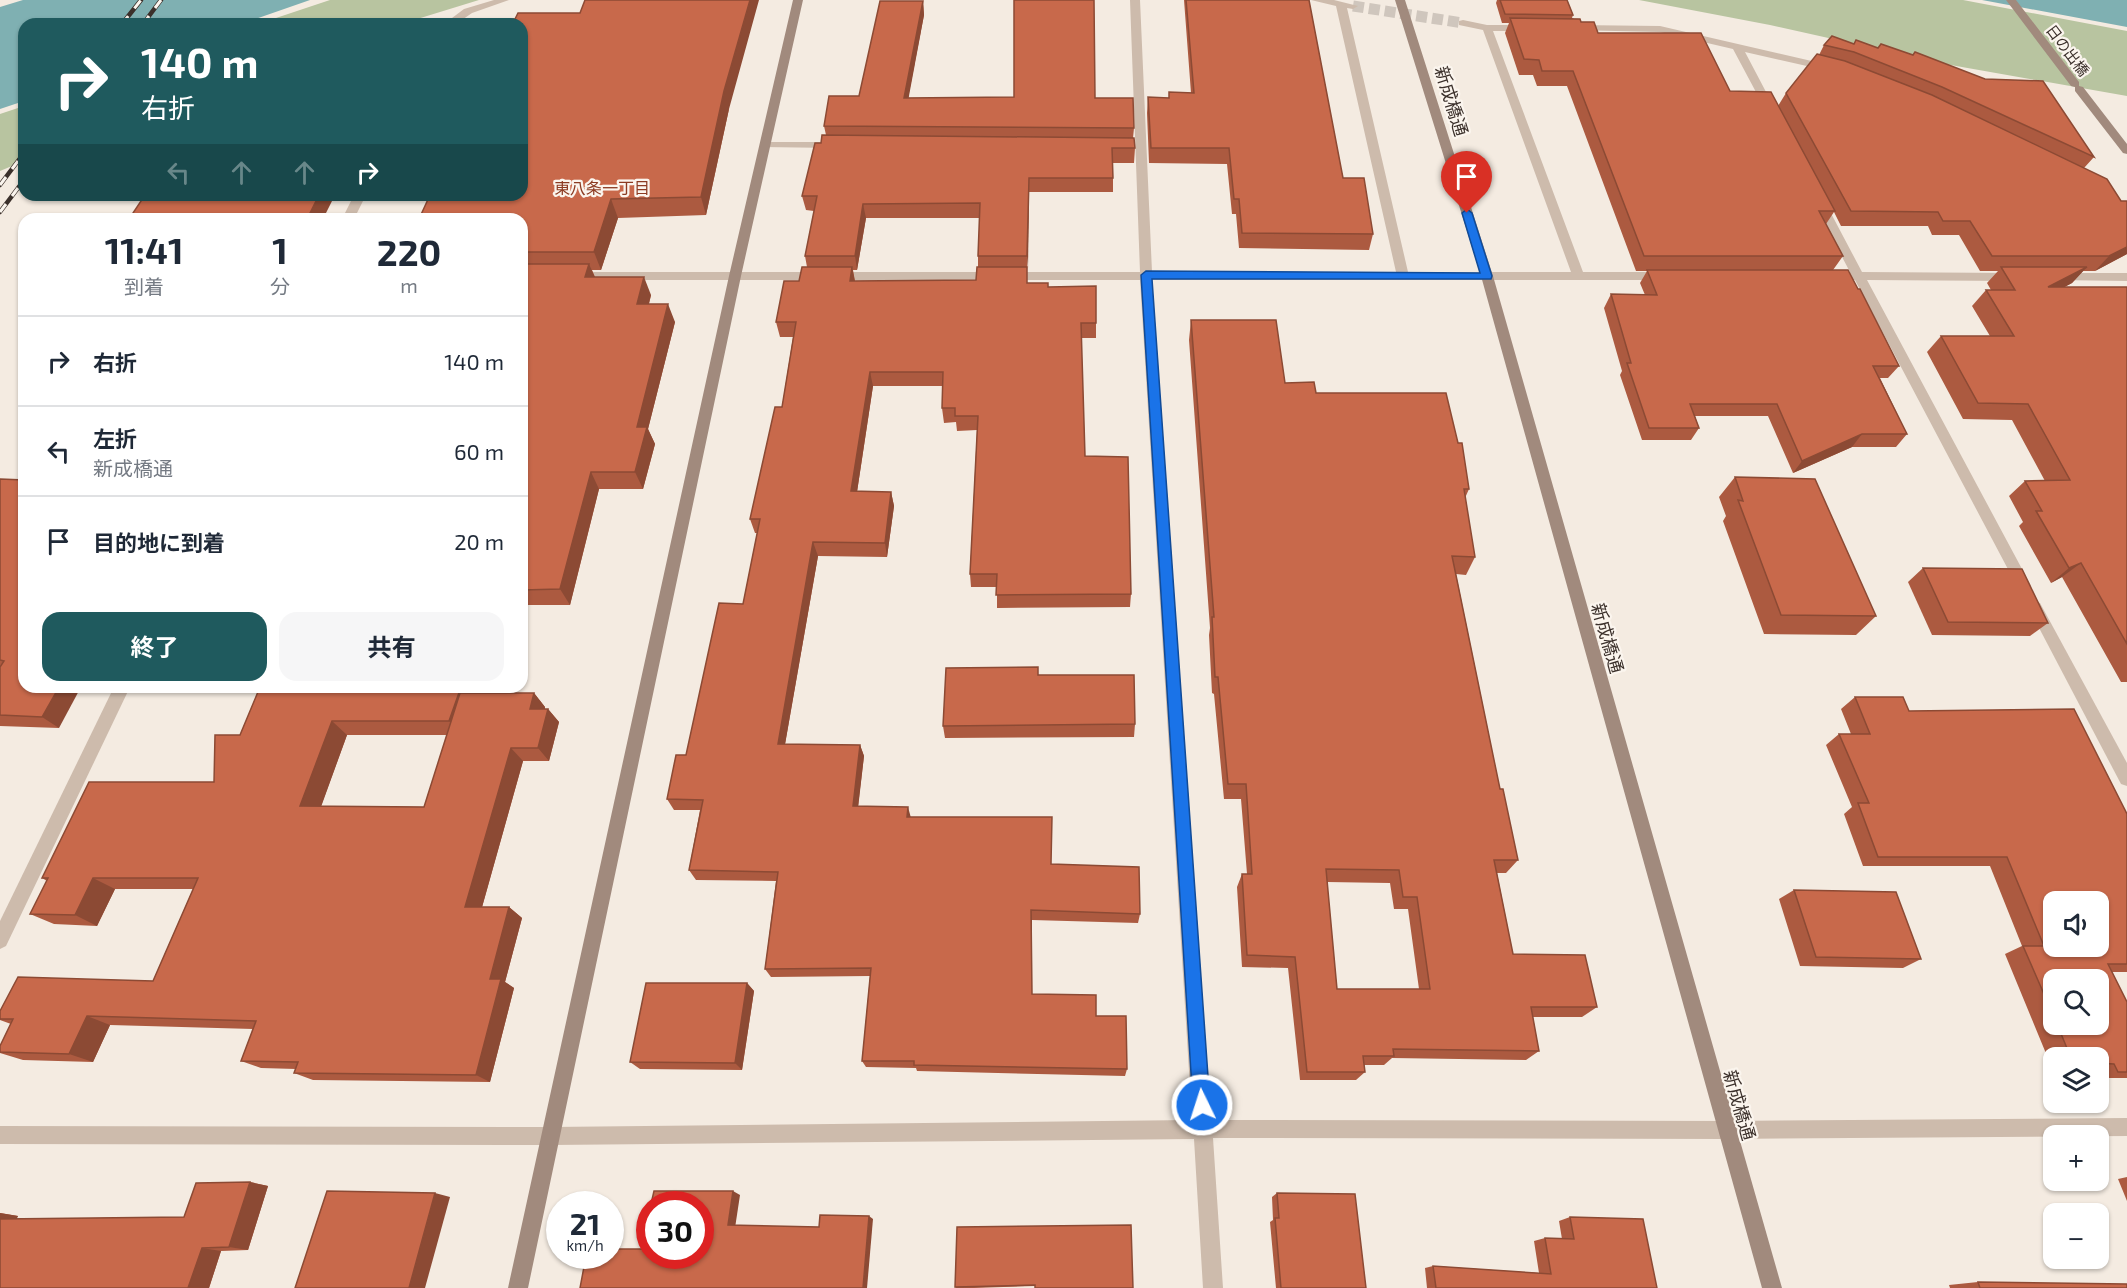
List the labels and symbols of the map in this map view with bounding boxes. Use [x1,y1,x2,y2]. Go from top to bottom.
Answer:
street label: 日の出橋 [2043,21,2093,79]
street label: 新成橋通 [1431,63,1473,139]
pin [1441,151,1492,213]
district label: 東八条一丁目 [554,178,650,197]
street label: 新成橋通 [1588,600,1628,676]
street label: 新成橋通 [1720,1067,1760,1143]
position arrow [1170,1073,1234,1137]
speed limit sign: 30 [636,1191,714,1269]

